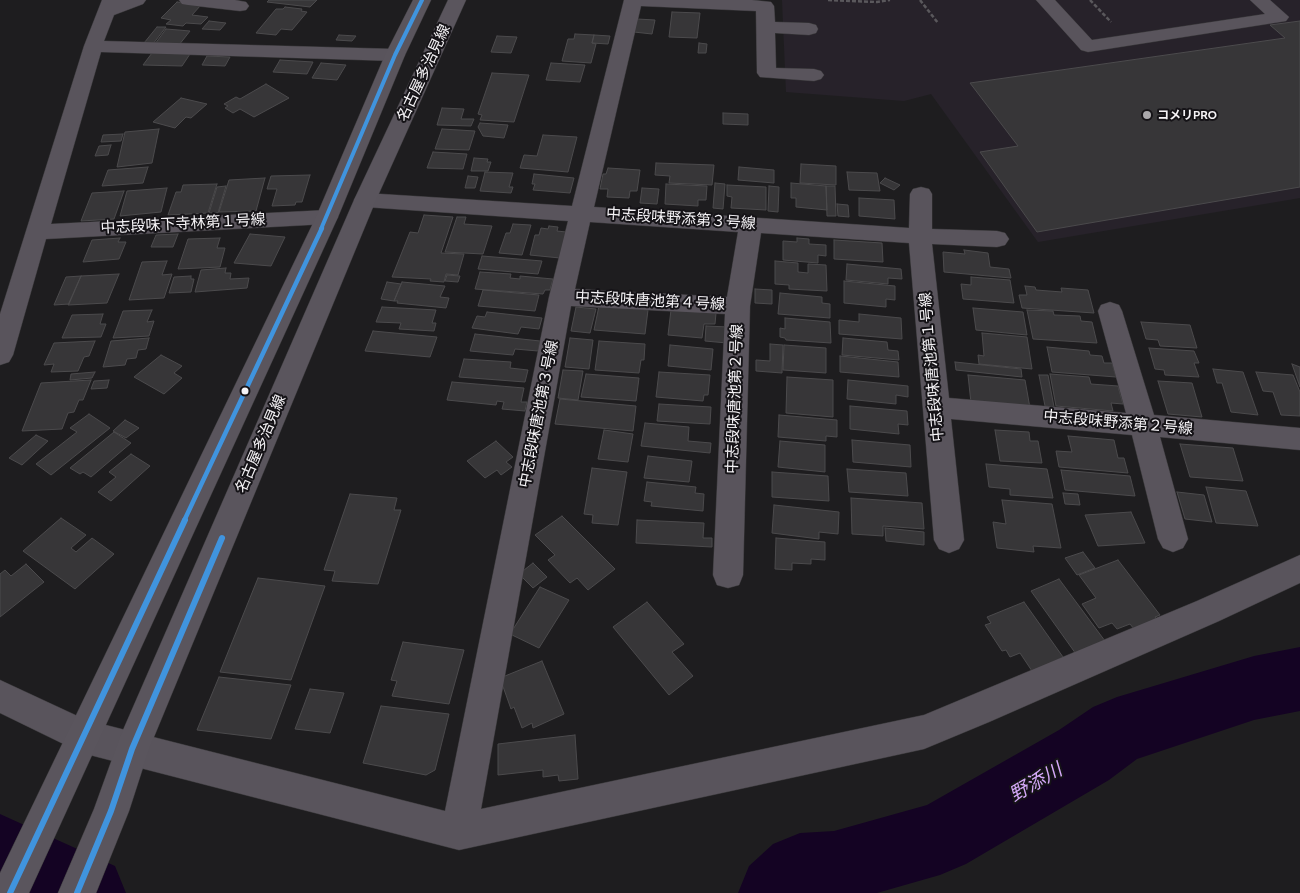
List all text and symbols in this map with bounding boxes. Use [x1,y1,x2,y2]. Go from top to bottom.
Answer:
street label: 名古屋多治見線 [394,22,454,124]
place label: コメリPRO [1157,108,1217,122]
marker: コメリPRO [1141,109,1153,121]
street label: 中志段味野添第３号線 [606,205,756,233]
street label: 中志段味下寺林第１号線 [100,211,266,237]
street label: 中志段味唐池第４号線 [575,288,725,314]
street label: 中志段味唐池第１号線 [916,292,948,442]
street label: 中志段味唐池第２号線 [723,324,747,474]
street label: 中志段味唐池第３号線 [516,339,562,489]
unlabelled marker [240,386,250,396]
street label: 名古屋多治見線 [232,392,290,496]
street label: 中志段味野添第２号線 [1043,407,1193,439]
water label: 野添川 [1006,759,1066,807]

